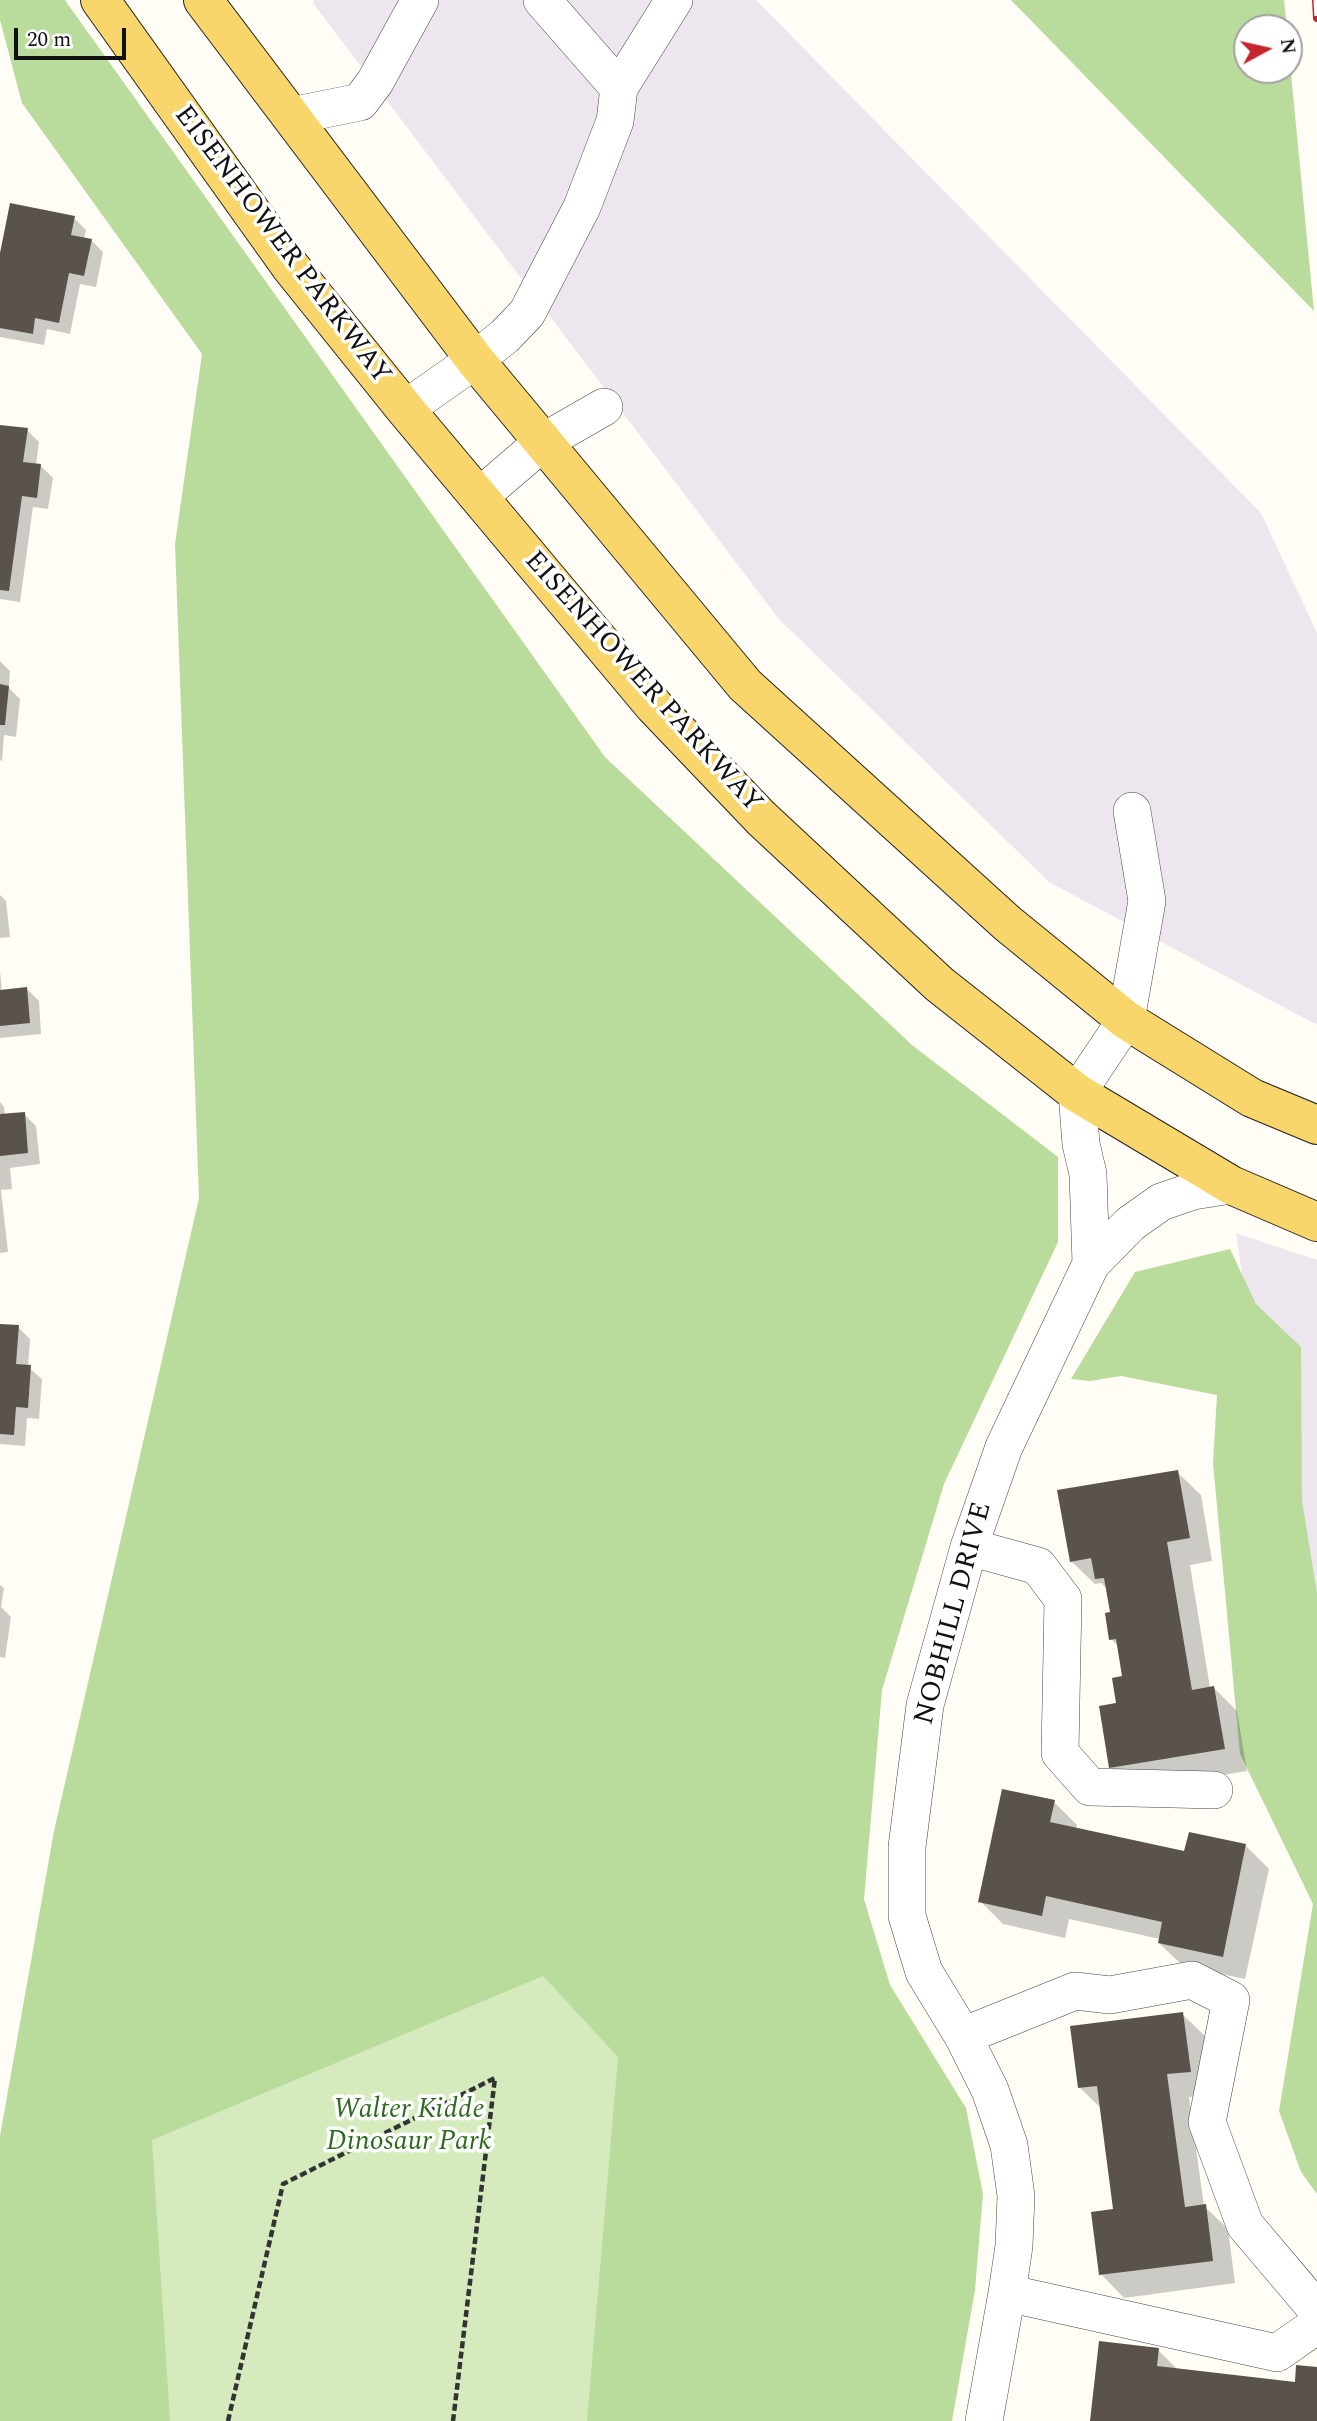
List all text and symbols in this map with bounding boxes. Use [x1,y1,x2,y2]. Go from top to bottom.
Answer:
scale bar [18,14,130,58]
north arrow [1233,14,1303,84]
text: 20 m [27,24,71,56]
text: N [1272,37,1303,56]
street label: EISENHOWER PARKWAY [165,100,397,392]
street label: EISENHOWER PARKWAY [516,545,768,821]
street label: NOBHILL DRIVE [909,1499,1001,1729]
park label: Walter Kidde Dinosaur Park [326,2095,492,2161]

